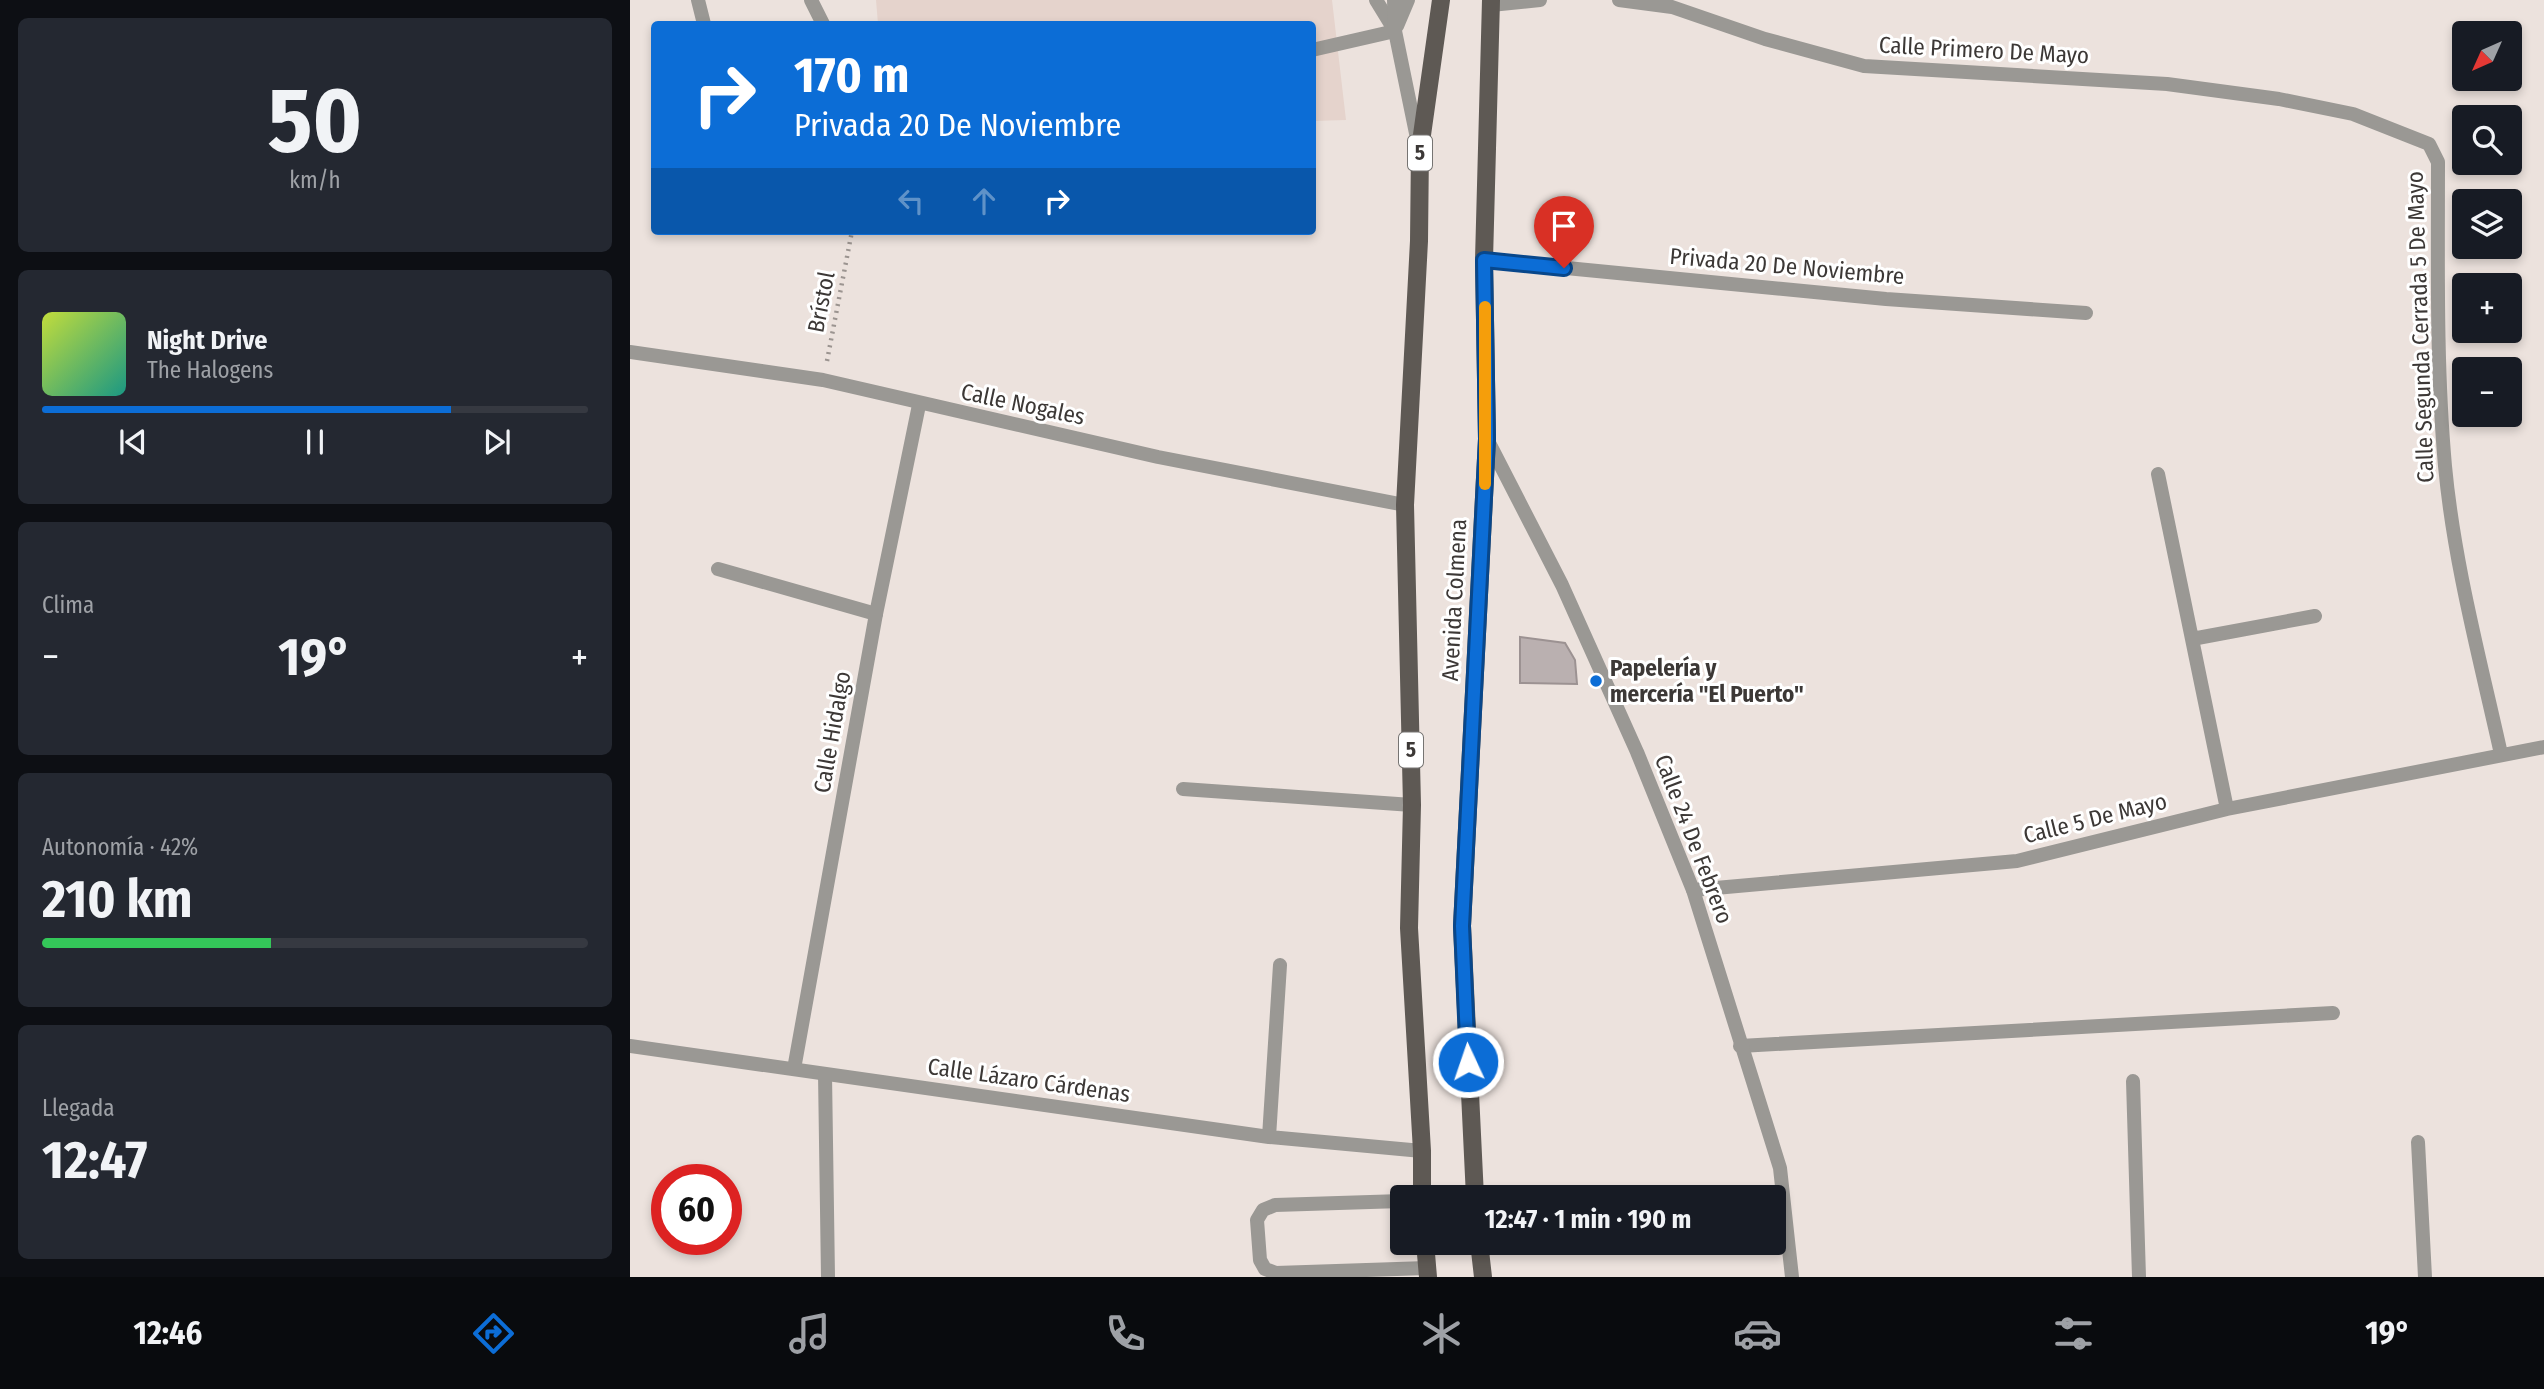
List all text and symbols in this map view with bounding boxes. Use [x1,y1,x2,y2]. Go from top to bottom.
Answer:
north arrow [2452,21,2522,91]
map controls [2452,21,2522,427]
street label: Calle Primero De Mayo [1878,31,2090,69]
text: 170 m [794,46,910,105]
icon: right [679,49,770,140]
text: 50 [268,66,362,175]
button: search [2452,105,2522,175]
text: Privada 20 De Noviembre [794,106,1121,144]
road number: 5 [1408,136,1432,170]
text: km/h [289,166,341,194]
street label: Calle Segunda Cerrada 5 De Mayo [2401,171,2439,483]
icon: left [892,182,930,220]
icon: ahead [965,182,1003,220]
icon: right [1038,182,1076,220]
button: layers [2452,189,2522,259]
pin [1534,196,1594,268]
icon: arrive [1545,207,1583,245]
street label: Privada 20 De Noviembre [1669,242,1905,290]
street label: Brístol [801,269,841,335]
button: + [2452,273,2522,343]
text: Night Drive [147,325,267,356]
text: The Halogens [147,356,273,384]
button: − [2452,357,2522,427]
street label: Calle Nogales [959,377,1088,431]
icon: previous [114,423,152,461]
icon: pause [296,423,334,461]
icon: next [478,423,516,461]
street label: Avenida Colmena [1436,518,1472,682]
text: Clima [42,591,94,619]
text: 19° [278,626,352,689]
text: − [42,634,59,680]
text: + [571,634,588,680]
place label: Papelería y mercería "El Puerto" [1610,654,1804,708]
street label: Calle Hidalgo [808,669,856,795]
marker: Papelería y mercería "El Puerto" [1588,673,1604,689]
road number: 5 [1399,732,1423,768]
street label: Calle 24 De Febrero [1649,751,1739,927]
street label: Calle 5 De Mayo [2020,787,2170,849]
text: Autonomía · 42% [42,833,198,861]
text: 210 km [42,868,193,931]
position arrow [1431,1025,1505,1099]
street label: Calle Lázaro Cárdenas [926,1052,1132,1108]
text: Llegada [42,1094,114,1122]
text: 12:47 [42,1129,148,1192]
speed limit sign: 60 [651,1164,742,1255]
text: 12:47 · 1 min · 190 m [1485,1204,1691,1235]
icon: directions [469,1309,518,1358]
icon: music [785,1309,834,1358]
icon: phone [1101,1309,1150,1358]
icon: climate [1417,1309,1466,1358]
icon: car [1733,1309,1782,1358]
icon: filters [2049,1309,2098,1358]
text: 12:46 [134,1314,202,1352]
text: 19° [2365,1314,2410,1352]

